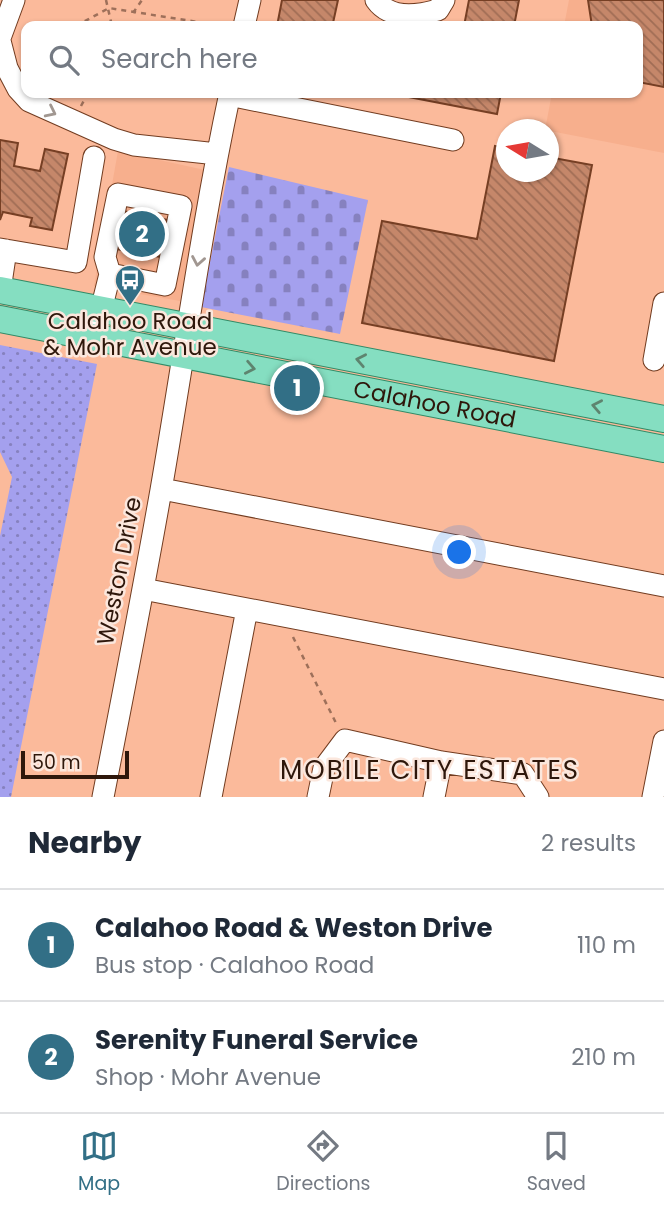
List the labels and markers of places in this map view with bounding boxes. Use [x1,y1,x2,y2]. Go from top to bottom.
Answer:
pin: 2 [119,208,165,260]
bus stop icon: Calahoo Road & Mohr Avenue [113,263,147,307]
place label: Calahoo Road & Mohr Avenue [43,305,217,363]
pin: 1 [274,362,320,414]

